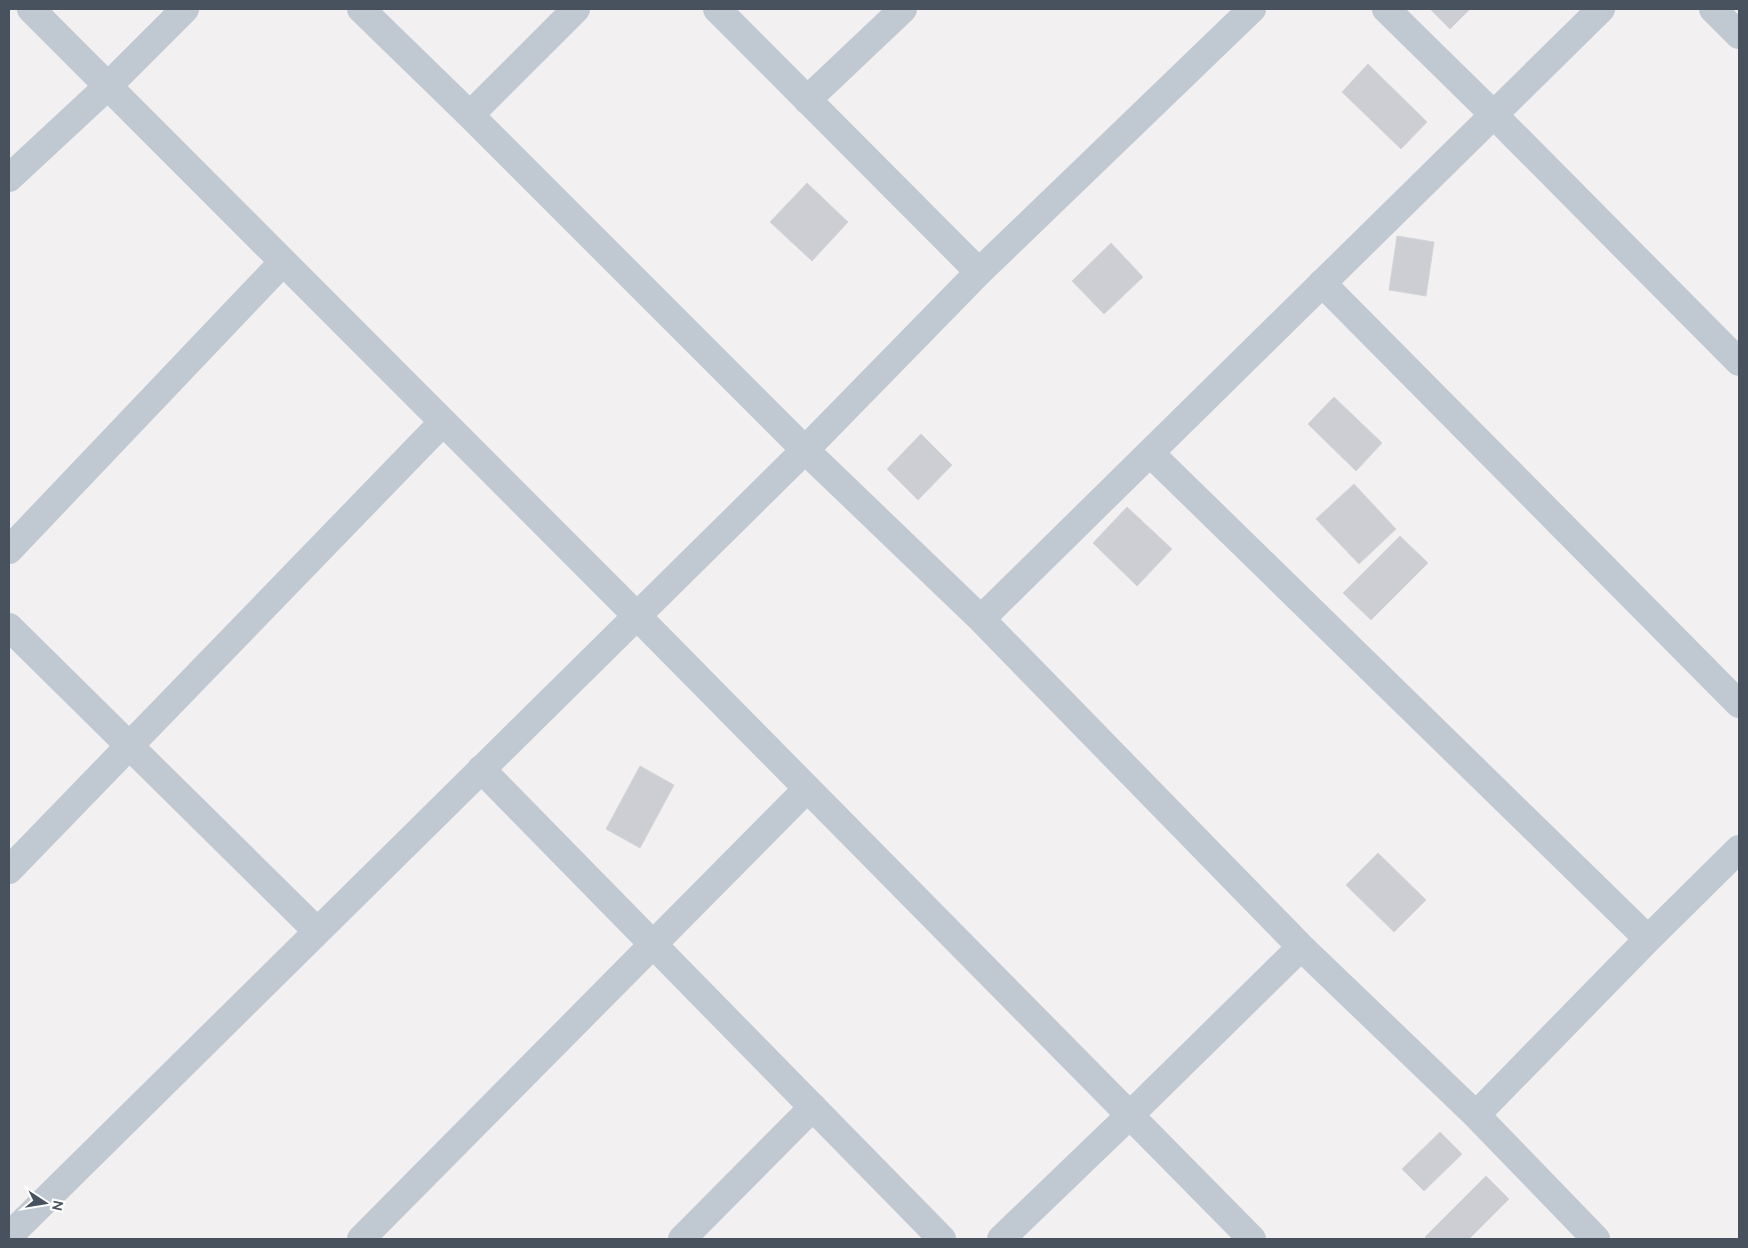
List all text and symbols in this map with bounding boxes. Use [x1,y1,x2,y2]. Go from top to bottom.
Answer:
north arrow [20,1178,70,1228]
text: N [49,1199,67,1212]

